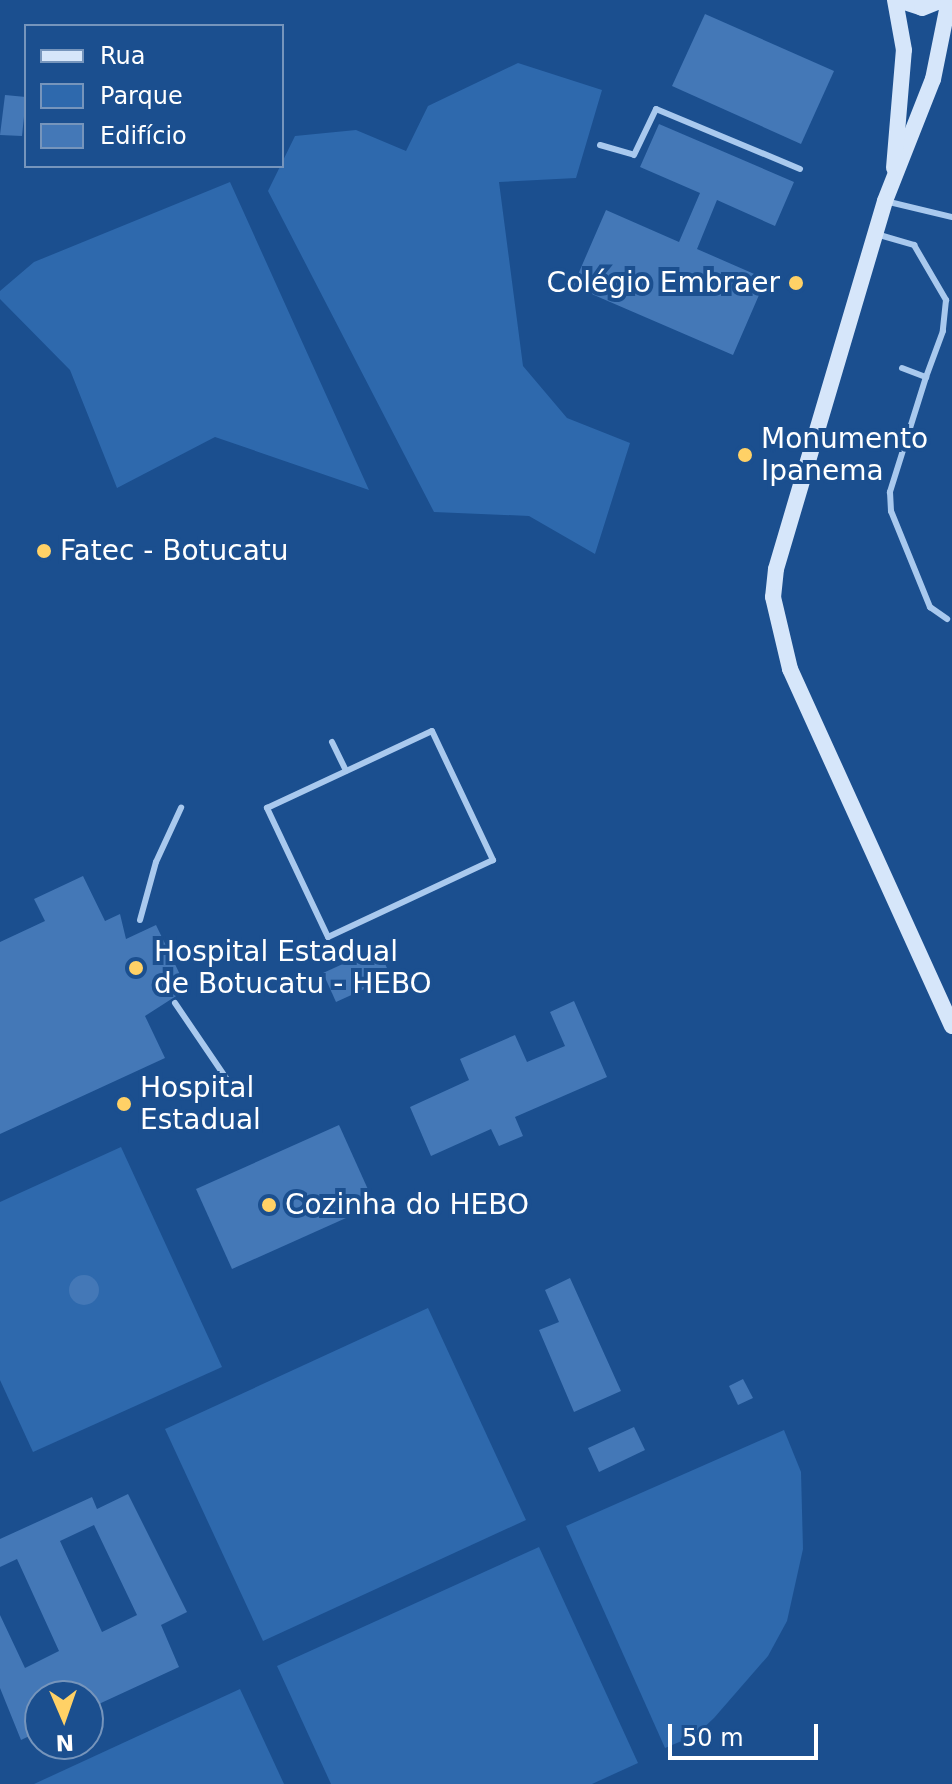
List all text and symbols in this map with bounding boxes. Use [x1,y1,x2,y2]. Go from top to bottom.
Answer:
legend [24,24,284,168]
text: Rua [100,42,146,70]
text: Parque [100,82,183,110]
text: Edifício [100,122,187,150]
place label: Colégio Embraer [547,266,780,300]
marker: Colégio Embraer [787,274,805,292]
place label: Monumento Ipanema [761,422,928,488]
marker: Monumento Ipanema [736,446,754,464]
place label: Fatec - Botucatu [60,534,289,568]
marker: Fatec - Botucatu [35,542,53,560]
place label: Hospital Estadual de Botucatu - HEBO [154,935,432,1001]
marker: Hospital Estadual de Botucatu - HEBO [125,957,147,979]
place label: Hospital Estadual [140,1071,261,1137]
marker: Hospital Estadual [115,1095,133,1113]
place label: Cozinha do HEBO [285,1188,529,1222]
marker: Cozinha do HEBO [260,1196,278,1214]
north arrow [24,1680,104,1760]
scale bar [672,1708,822,1758]
text: 50 m [682,1724,744,1752]
text: N [55,1730,74,1755]

